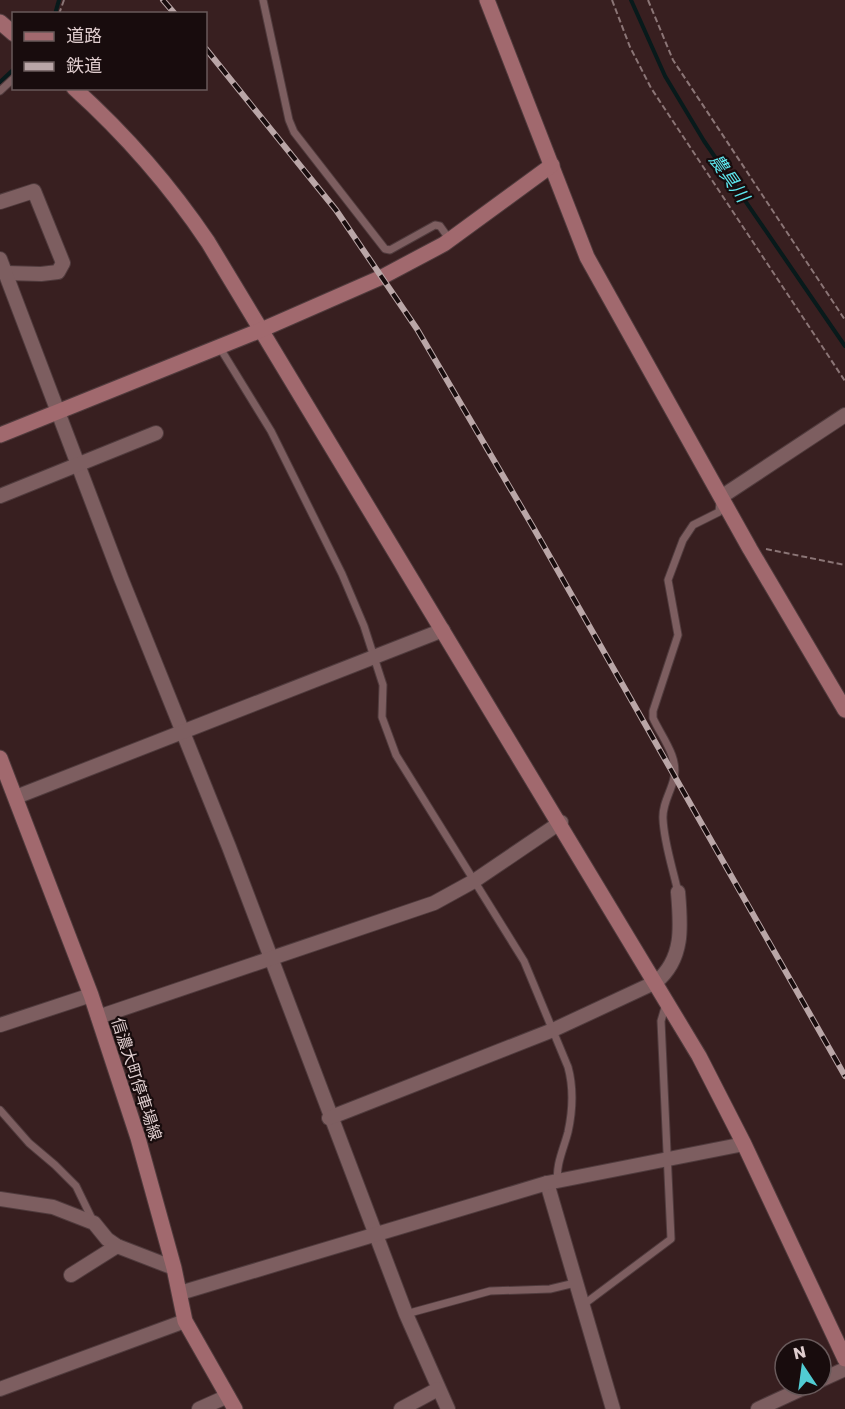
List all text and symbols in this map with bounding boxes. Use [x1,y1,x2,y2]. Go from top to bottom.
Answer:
legend [12,12,207,90]
text: 道路 [66,23,102,48]
text: 鉄道 [66,53,102,78]
water label: 農具川 [704,148,756,209]
street label: 信濃大町停車場線 [106,1015,167,1144]
north arrow [773,1337,833,1397]
text: N [791,1340,808,1365]

